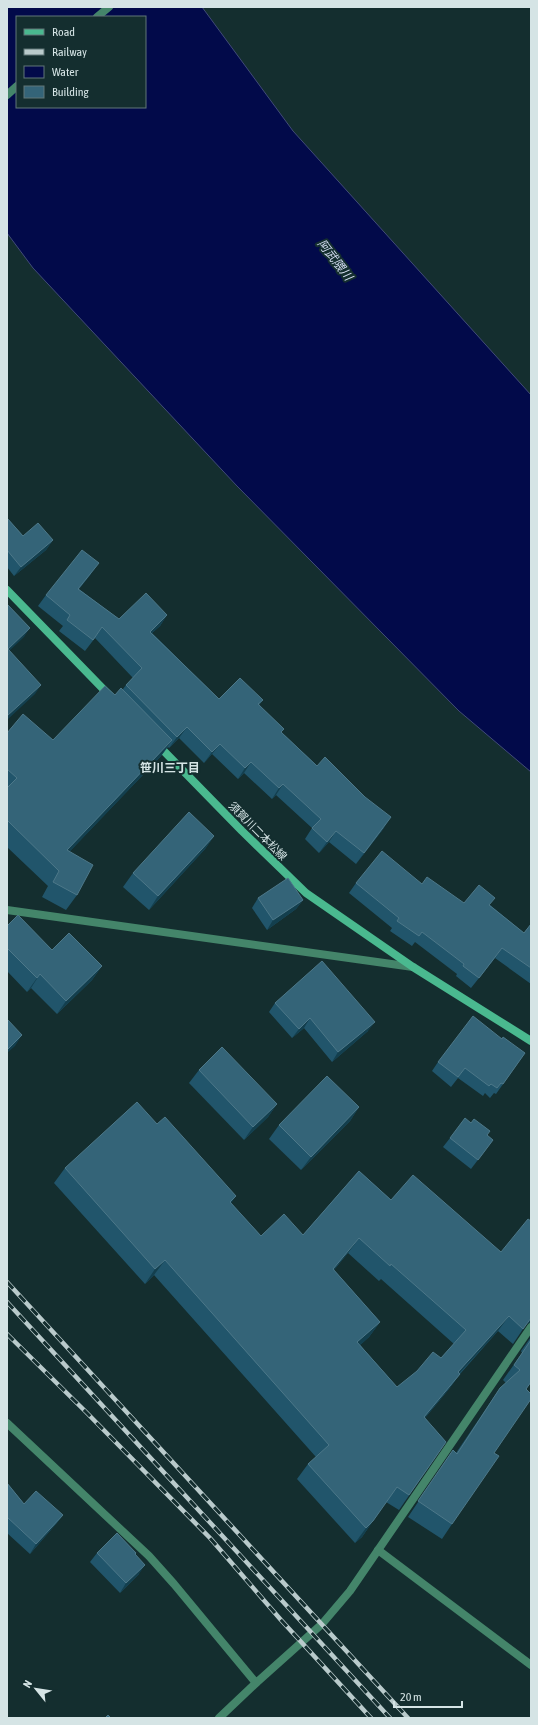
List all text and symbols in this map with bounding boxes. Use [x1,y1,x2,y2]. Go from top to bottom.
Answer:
legend [16,16,146,108]
text: Road [52,25,75,39]
text: Railway [52,45,87,59]
text: Water [52,65,79,79]
text: Building [52,85,90,99]
water label: 阿武隈川 [315,237,357,285]
district label: 笹川三丁目 [140,761,200,775]
street label: 須賀川二本松線 [227,800,289,862]
north arrow [16,1669,56,1709]
text: N [21,1678,34,1690]
scale bar [394,1683,462,1709]
text: 20 m [400,1690,422,1704]

